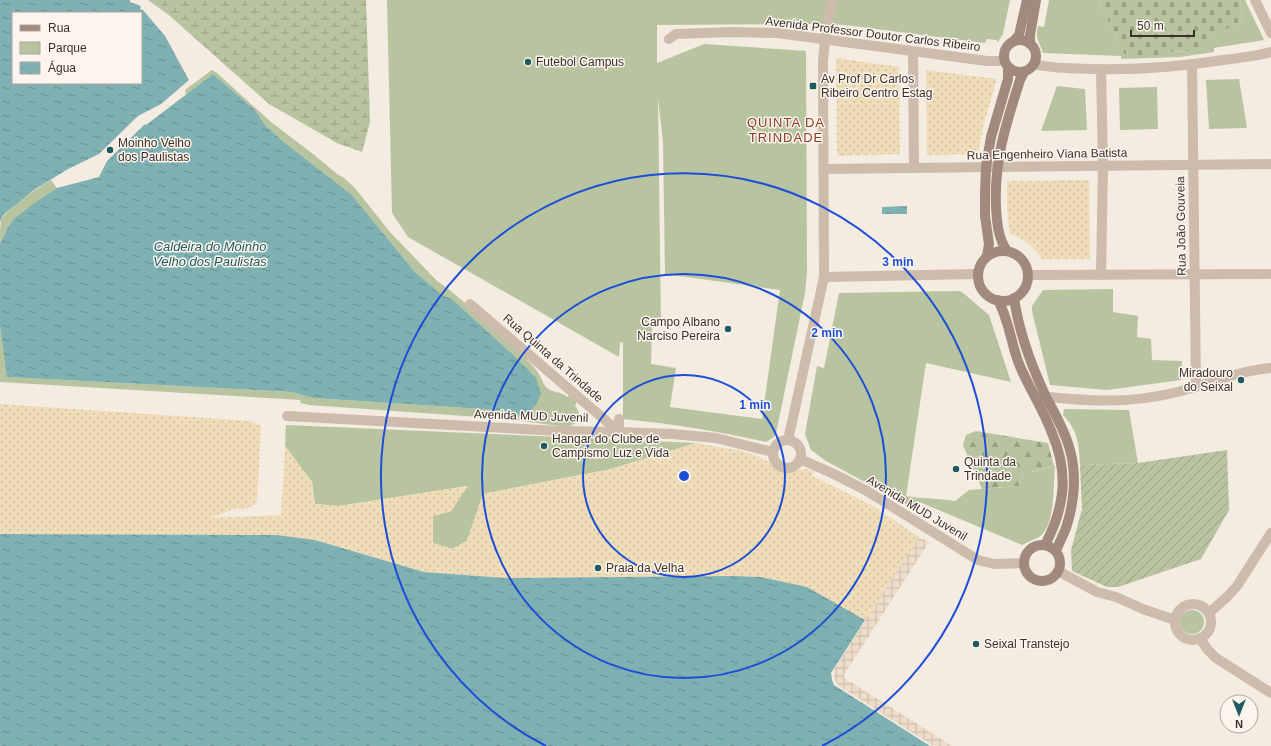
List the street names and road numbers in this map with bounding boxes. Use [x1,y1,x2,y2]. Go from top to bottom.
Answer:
street label: Avenida Professor Doutor Carlos Ribeiro [765,14,982,54]
street label: Rua Engenheiro Viana Batista [967,146,1128,162]
street label: Rua João Gouveia [1173,176,1189,276]
street label: Rua Quinta da Trindade [500,311,606,405]
street label: Avenida MUD Juvenil [474,407,588,425]
street label: Avenida MUD Juvenil [864,473,970,543]

